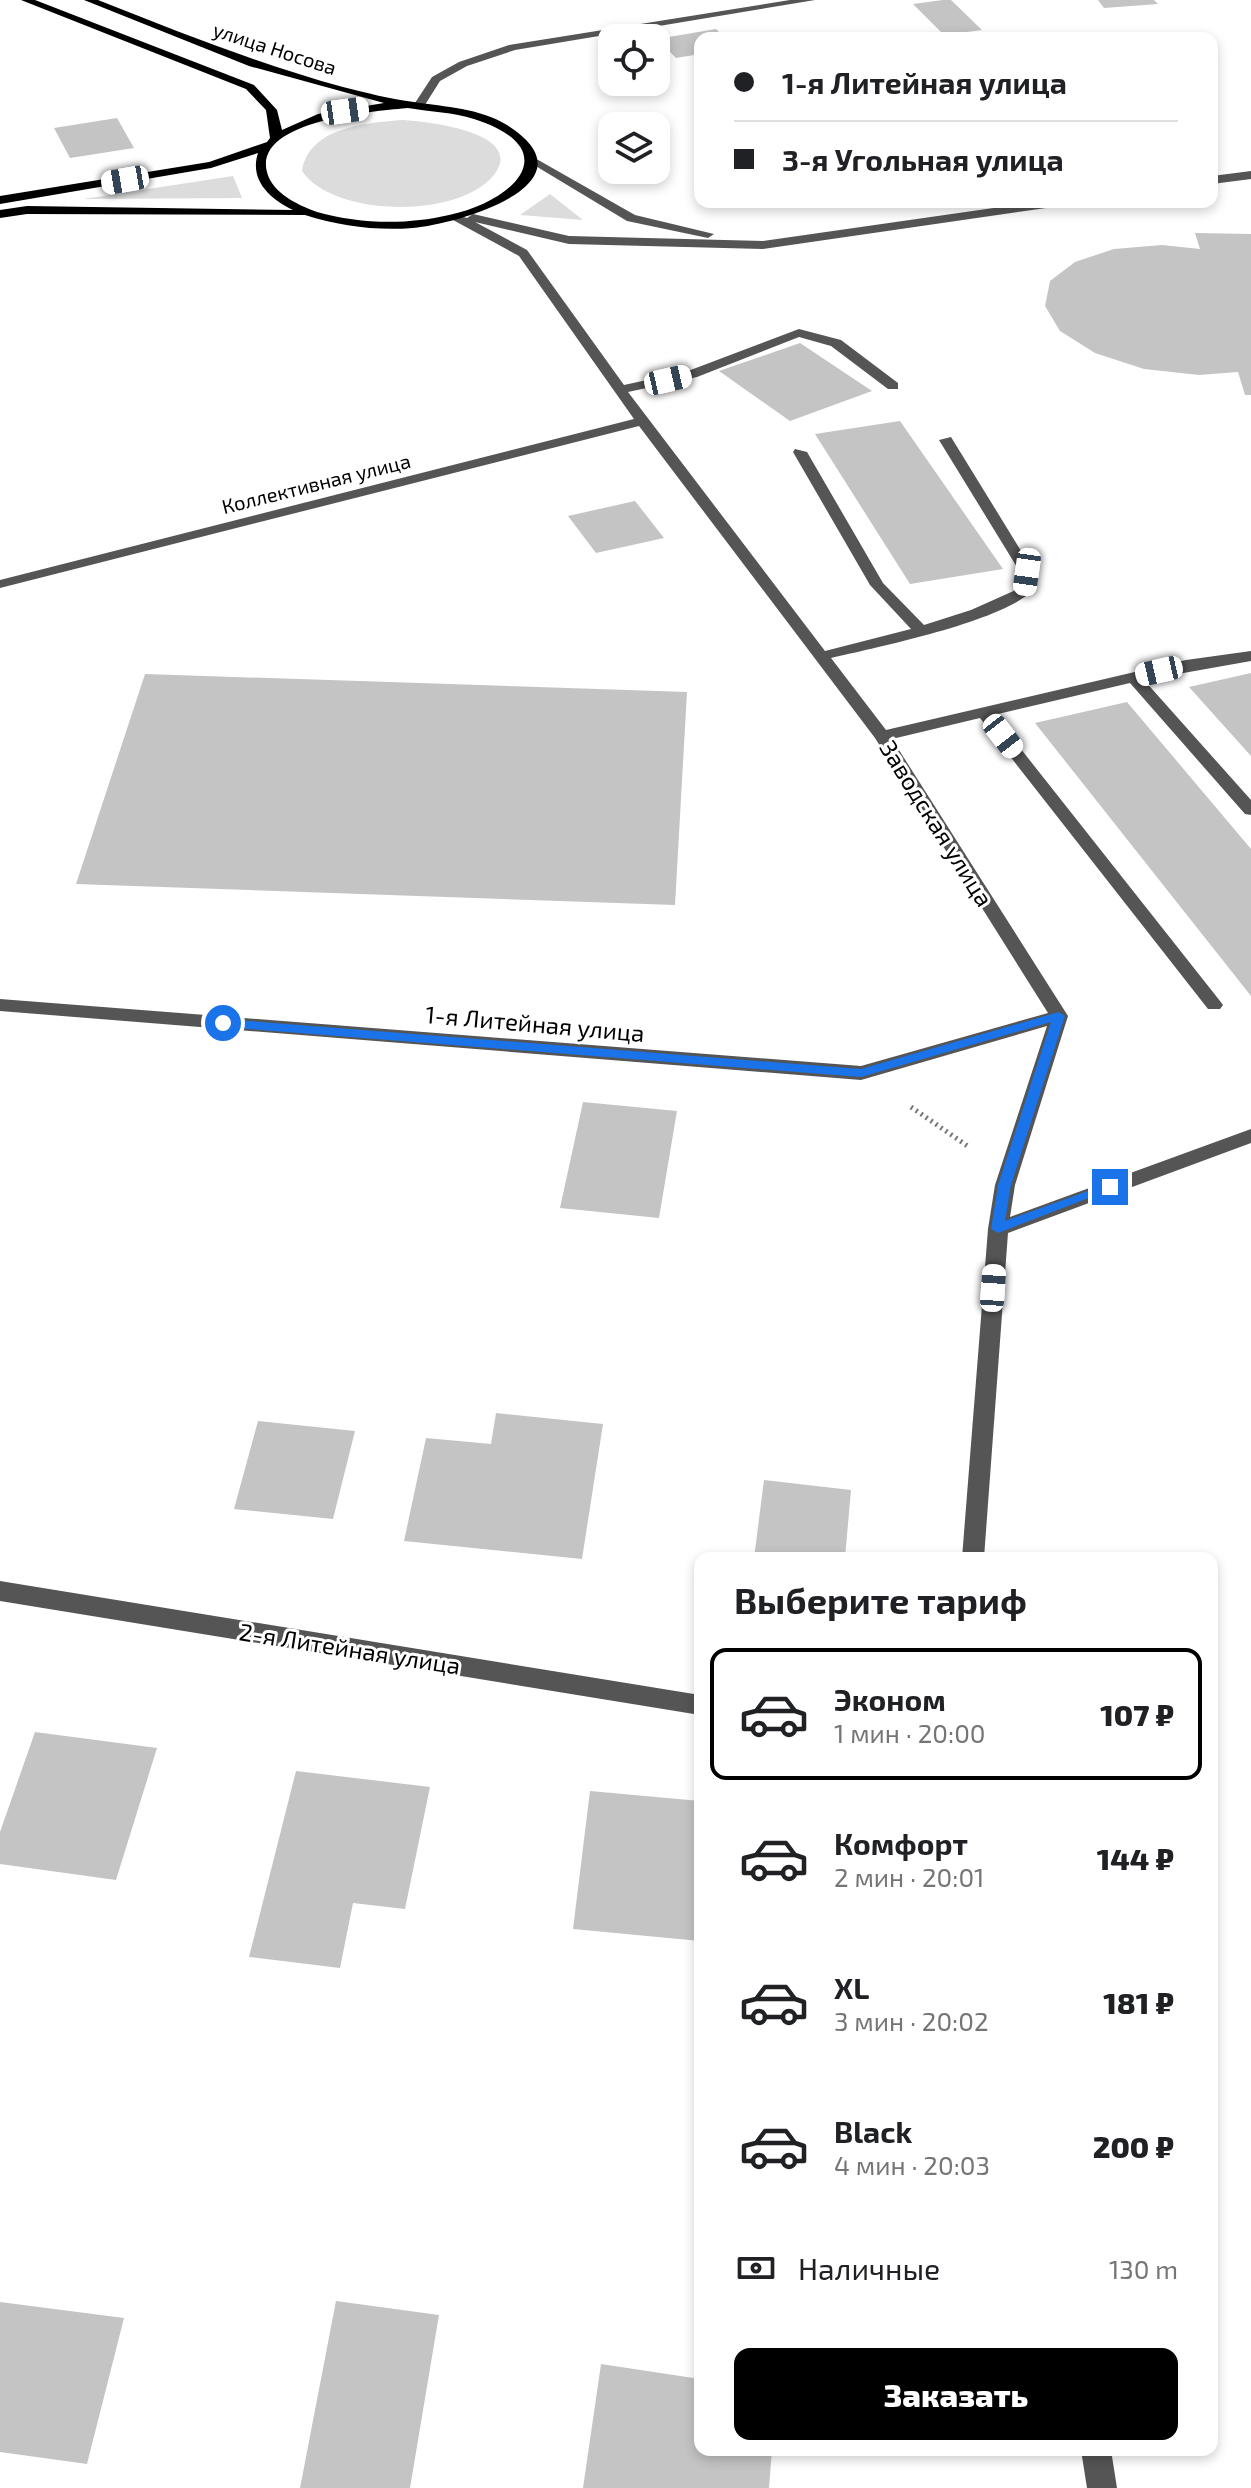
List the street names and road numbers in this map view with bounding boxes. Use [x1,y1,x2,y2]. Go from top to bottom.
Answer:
street label: улица Носова [210,17,340,80]
street label: Коллективная улица [219,448,413,519]
street label: Заводская улица [873,735,1000,912]
street label: 1-я Литейная улица [424,999,646,1048]
street label: 2-я Литейная улица [237,1616,463,1681]

